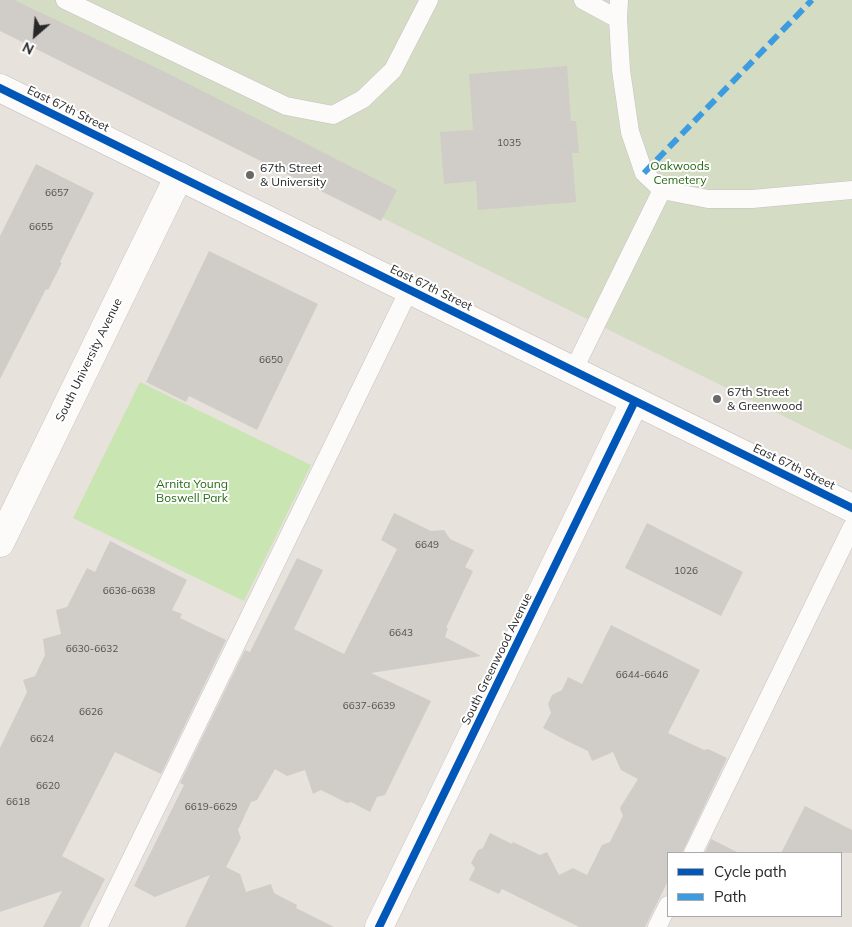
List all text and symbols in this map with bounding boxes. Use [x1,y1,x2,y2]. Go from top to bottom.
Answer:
north arrow [10,10,60,60]
text: N [19,38,37,59]
street label: East 67th Street [25,83,111,135]
house number: 1035 [497,137,521,149]
park label: Oakwoods Cemetery [650,159,710,187]
place label: 67th Street & University [260,161,326,189]
marker: 67th Street & University [244,169,256,181]
house number: 6657 [45,187,69,199]
house number: 6655 [29,221,53,233]
street label: East 67th Street [388,262,474,314]
street label: South University Avenue [53,296,125,424]
house number: 6650 [259,354,283,366]
place label: 67th Street & Greenwood [727,385,803,413]
marker: 67th Street & Greenwood [711,393,723,405]
street label: East 67th Street [751,441,837,493]
park label: Arnita Young Boswell Park [156,477,228,505]
house number: 6649 [415,539,439,551]
house number: 1026 [674,565,698,577]
house number: 6636-6638 [103,585,155,597]
street label: South Greenwood Avenue [459,591,535,727]
house number: 6643 [389,627,413,639]
house number: 6630-6632 [66,643,118,655]
house number: 6644-6646 [616,669,668,681]
house number: 6637-6639 [343,700,395,712]
house number: 6626 [79,706,103,718]
house number: 6624 [30,733,54,745]
house number: 6620 [36,780,60,792]
house number: 6618 [6,796,30,808]
house number: 6619-6629 [185,801,237,813]
legend [667,852,842,917]
text: Cycle path [714,862,787,881]
text: Path [714,887,746,906]

